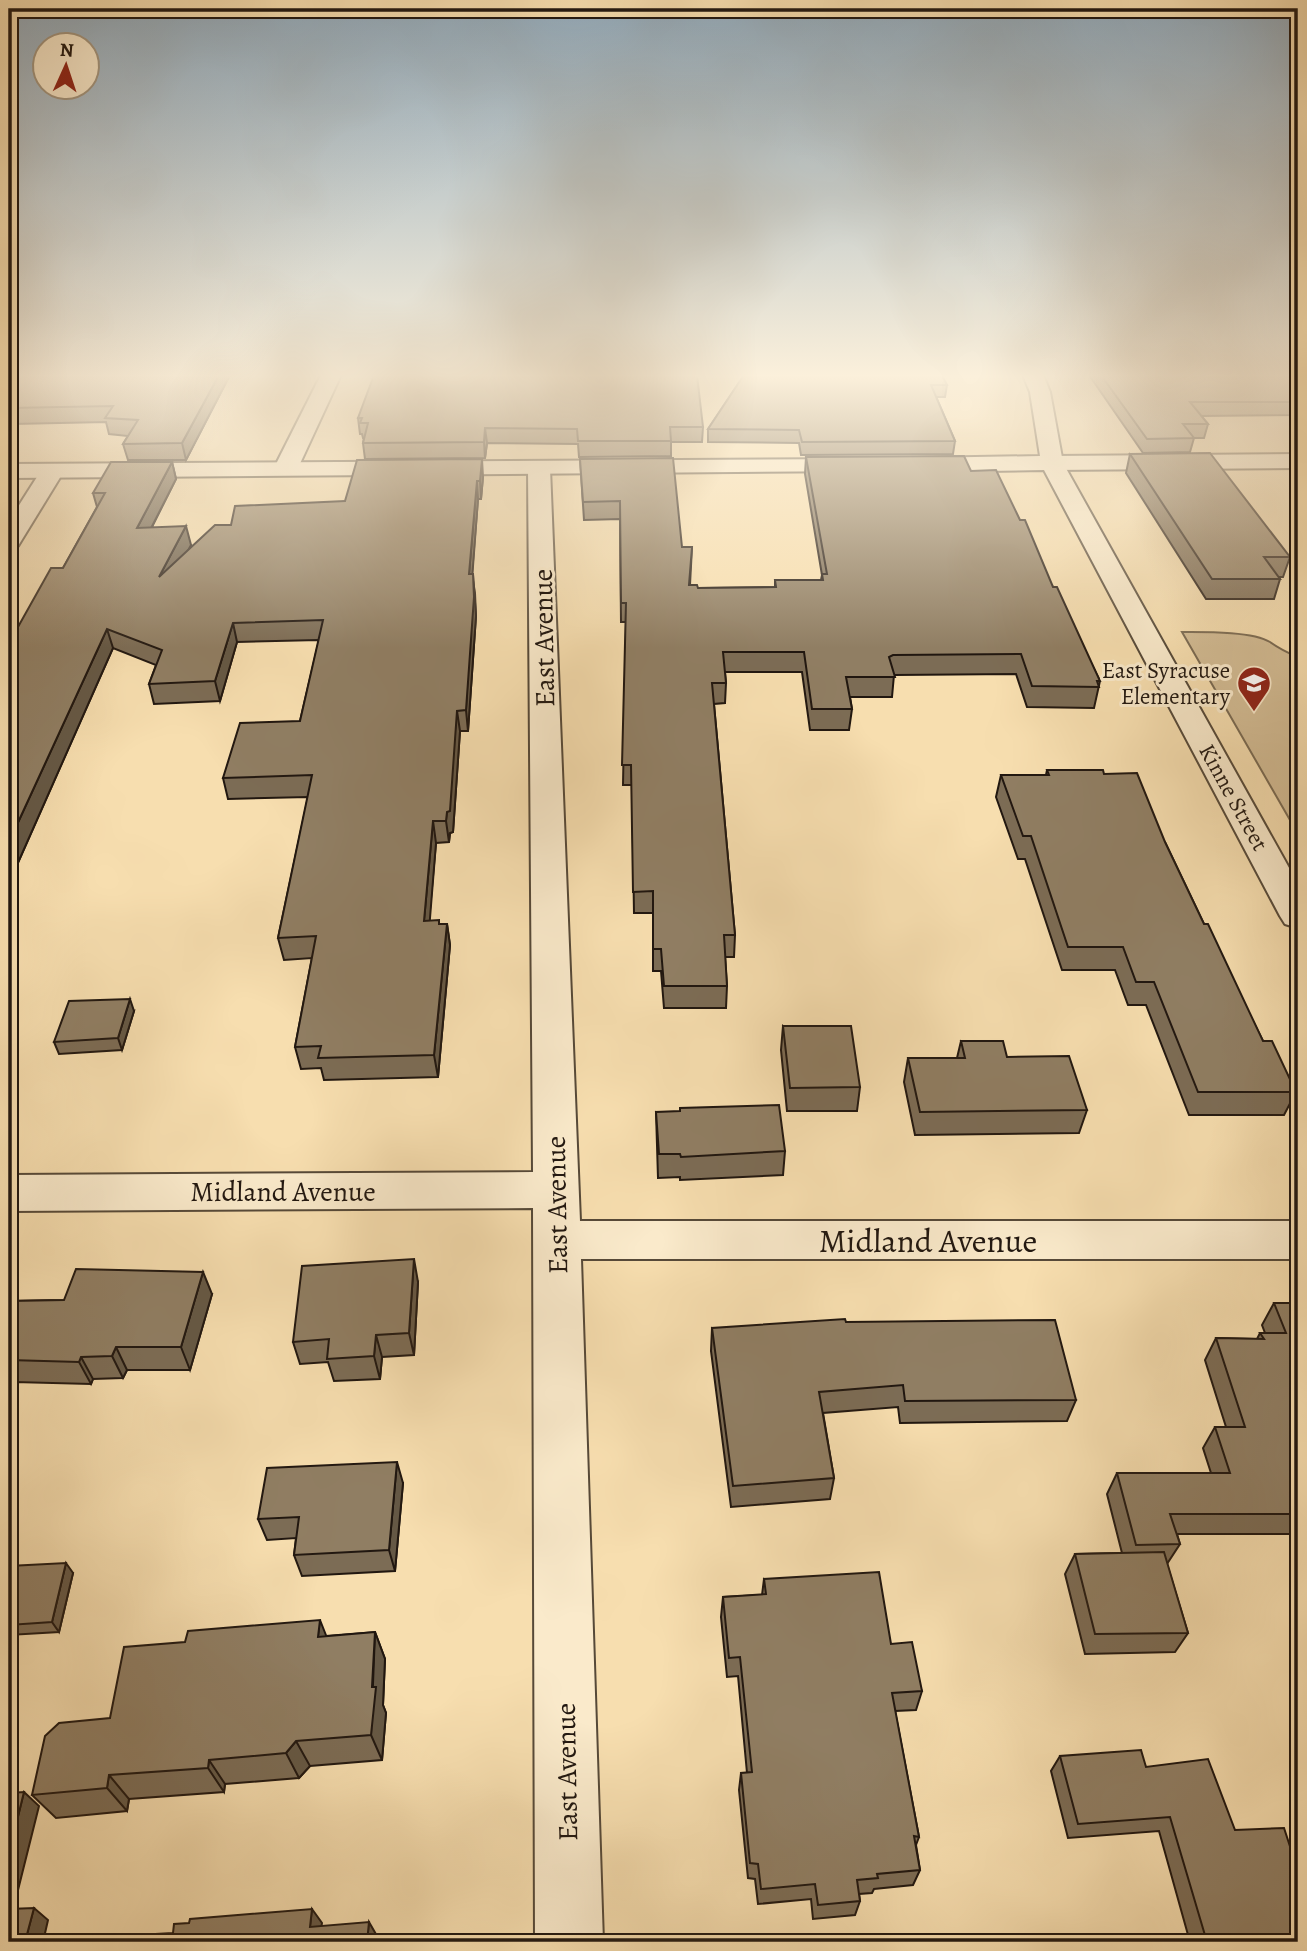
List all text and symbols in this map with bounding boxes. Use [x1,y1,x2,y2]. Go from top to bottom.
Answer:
north arrow [32,32,102,102]
text: N [59,37,75,63]
street label: East Avenue [524,568,564,708]
place label: East Syracuse Elementary [1102,655,1231,712]
school or university icon: East Syracuse Elementary [1235,664,1273,713]
street label: Kinne Street [1192,738,1276,857]
street label: East Avenue [537,1135,577,1275]
street label: Midland Avenue [190,1173,376,1211]
street label: Midland Avenue [819,1218,1037,1263]
street label: East Avenue [547,1702,587,1842]

